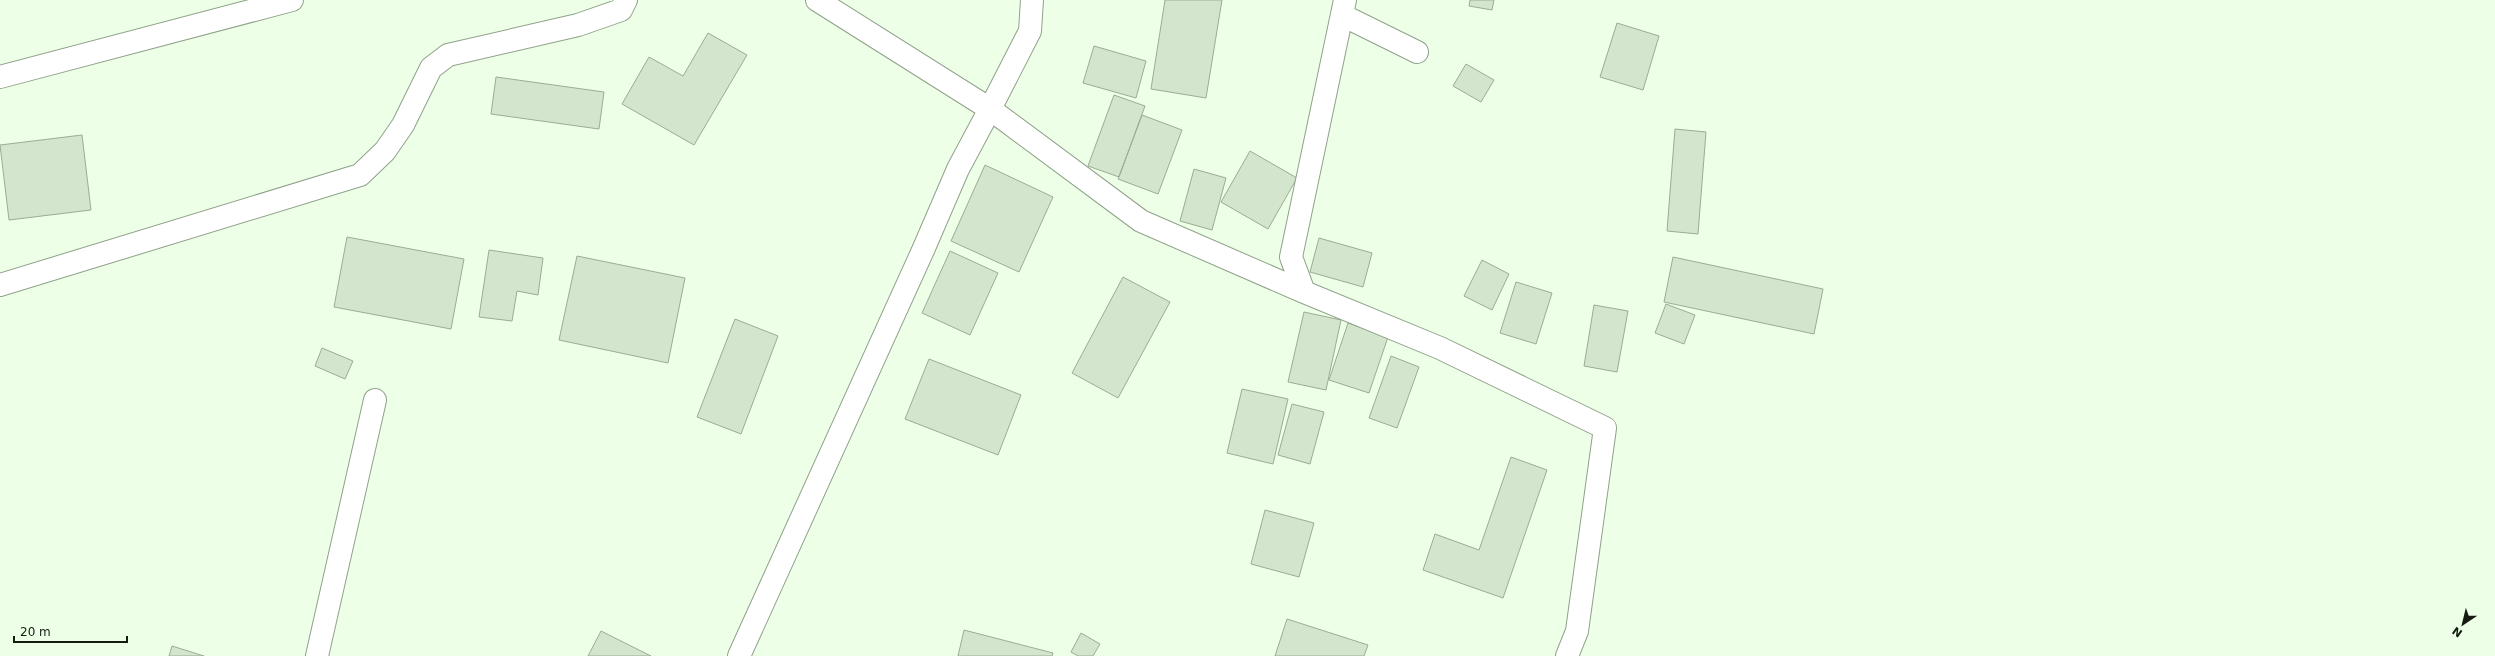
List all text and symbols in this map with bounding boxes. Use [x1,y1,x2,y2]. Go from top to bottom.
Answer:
north arrow [2443,604,2483,644]
scale bar [14,618,127,644]
text: N [2450,624,2465,640]
text: 20 m [20,625,51,639]

